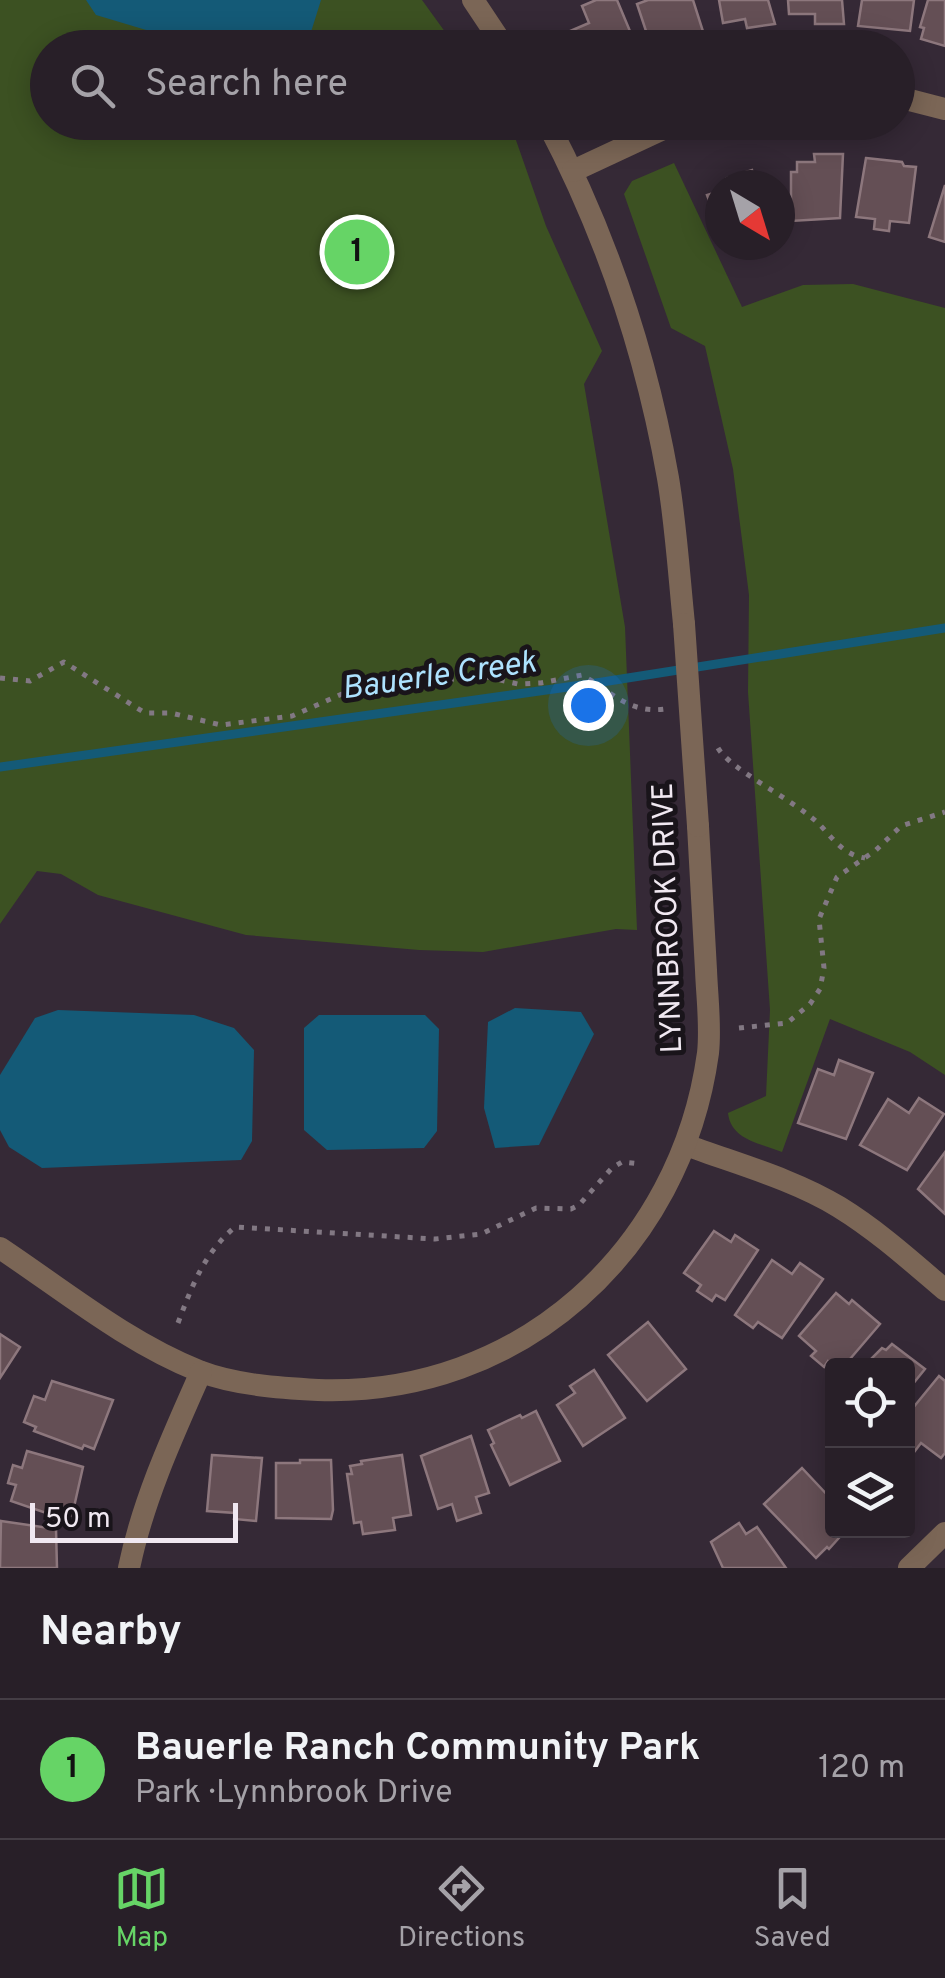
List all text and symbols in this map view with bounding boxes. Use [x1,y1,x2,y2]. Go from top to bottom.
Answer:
search box [30,30,915,140]
icon: search [65,58,120,113]
text: Search here [145,61,348,110]
north arrow [705,170,795,260]
pin: 1 [324,214,390,290]
water label: Bauerle Creek [339,643,539,710]
your location [563,680,614,731]
street label: LYNNBROOK DRIVE [646,782,692,1054]
map controls [825,1358,915,1538]
button: locate [825,1358,915,1448]
button: layers [825,1448,915,1538]
scale bar [30,1498,238,1542]
text: 50 m [45,1502,111,1538]
text: Nearby [40,1607,182,1660]
text: Bauerle Ranch Community Park [135,1725,700,1774]
text: 1 [66,1749,79,1789]
text: 120 m [818,1749,905,1789]
text: Park · Lynnbrook Drive [135,1774,452,1814]
tab: Map [114,1861,169,1957]
tab: Directions [398,1861,525,1957]
tab: Saved [754,1861,831,1957]

